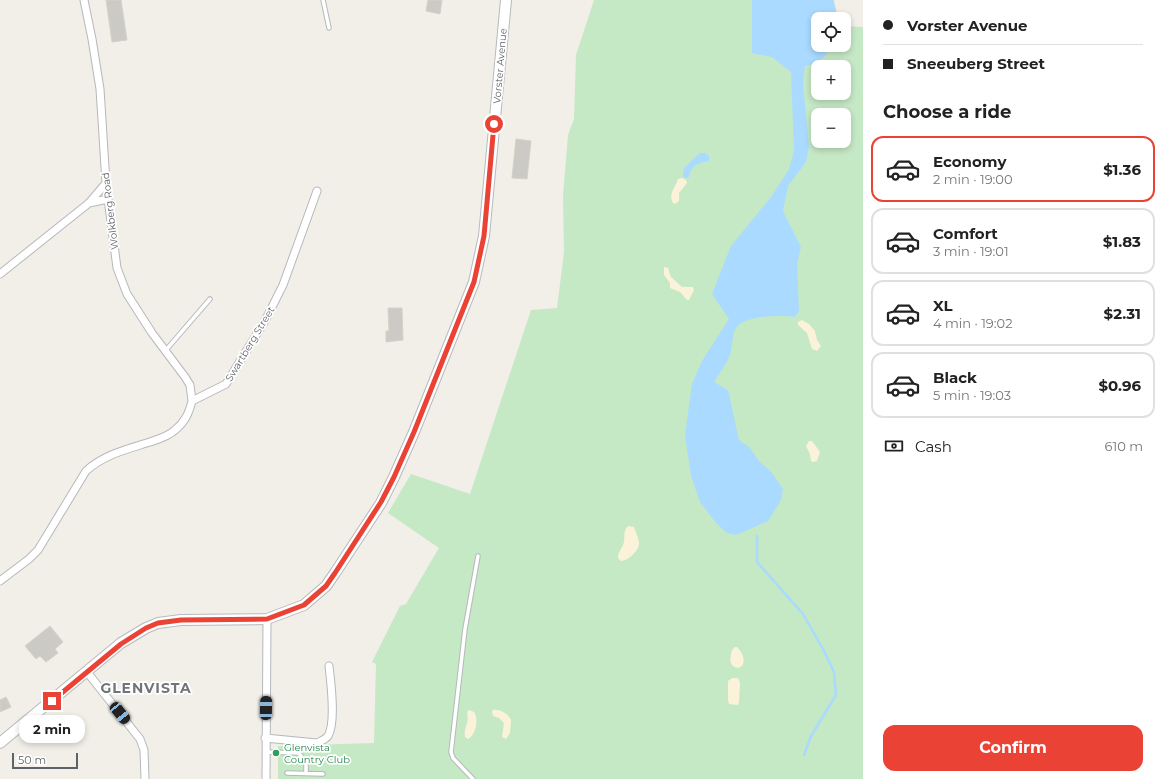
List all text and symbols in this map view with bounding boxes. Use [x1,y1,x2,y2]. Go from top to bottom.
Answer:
map controls [811,12,851,148]
button: locate [811,12,851,52]
text: Vorster Avenue [907,16,1027,35]
street label: Vorster Avenue [490,28,510,104]
text: Sneeuberg Street [907,54,1045,73]
button: + [811,60,851,100]
text: Choose a ride [883,101,1011,123]
button: − [811,108,851,148]
route start [485,115,503,133]
icon: car [885,151,921,187]
text: Economy [933,152,1006,171]
text: $1.36 [1103,160,1141,179]
text: 2 min · 19:00 [933,171,1013,187]
street label: Wolkberg Road [99,172,121,250]
icon: car [885,223,921,259]
text: Comfort [933,224,998,243]
text: $1.83 [1103,232,1141,251]
text: 3 min · 19:01 [933,243,1009,259]
icon: car [885,295,921,331]
text: XL [933,296,952,315]
street label: Swartberg Street [222,304,278,384]
text: $2.31 [1104,304,1141,323]
text: 4 min · 19:02 [933,315,1013,331]
icon: car [885,367,921,403]
text: Black [933,368,977,387]
text: $0.96 [1098,376,1141,395]
text: 5 min · 19:03 [933,387,1011,403]
icon: cash [883,435,905,457]
text: Cash [915,437,952,456]
text: 610 m [1105,438,1143,454]
district label: GLENVISTA [100,679,192,697]
route end [43,692,61,710]
car [260,696,272,720]
car [108,700,132,726]
callout: 2 min [19,715,85,743]
text: 2 min [33,721,71,737]
button: Confirm [883,725,1143,771]
place label: Glenvista Country Club [284,741,350,766]
marker: Glenvista Country Club [271,748,281,758]
scale bar [12,751,78,770]
text: 50 m [18,753,46,767]

